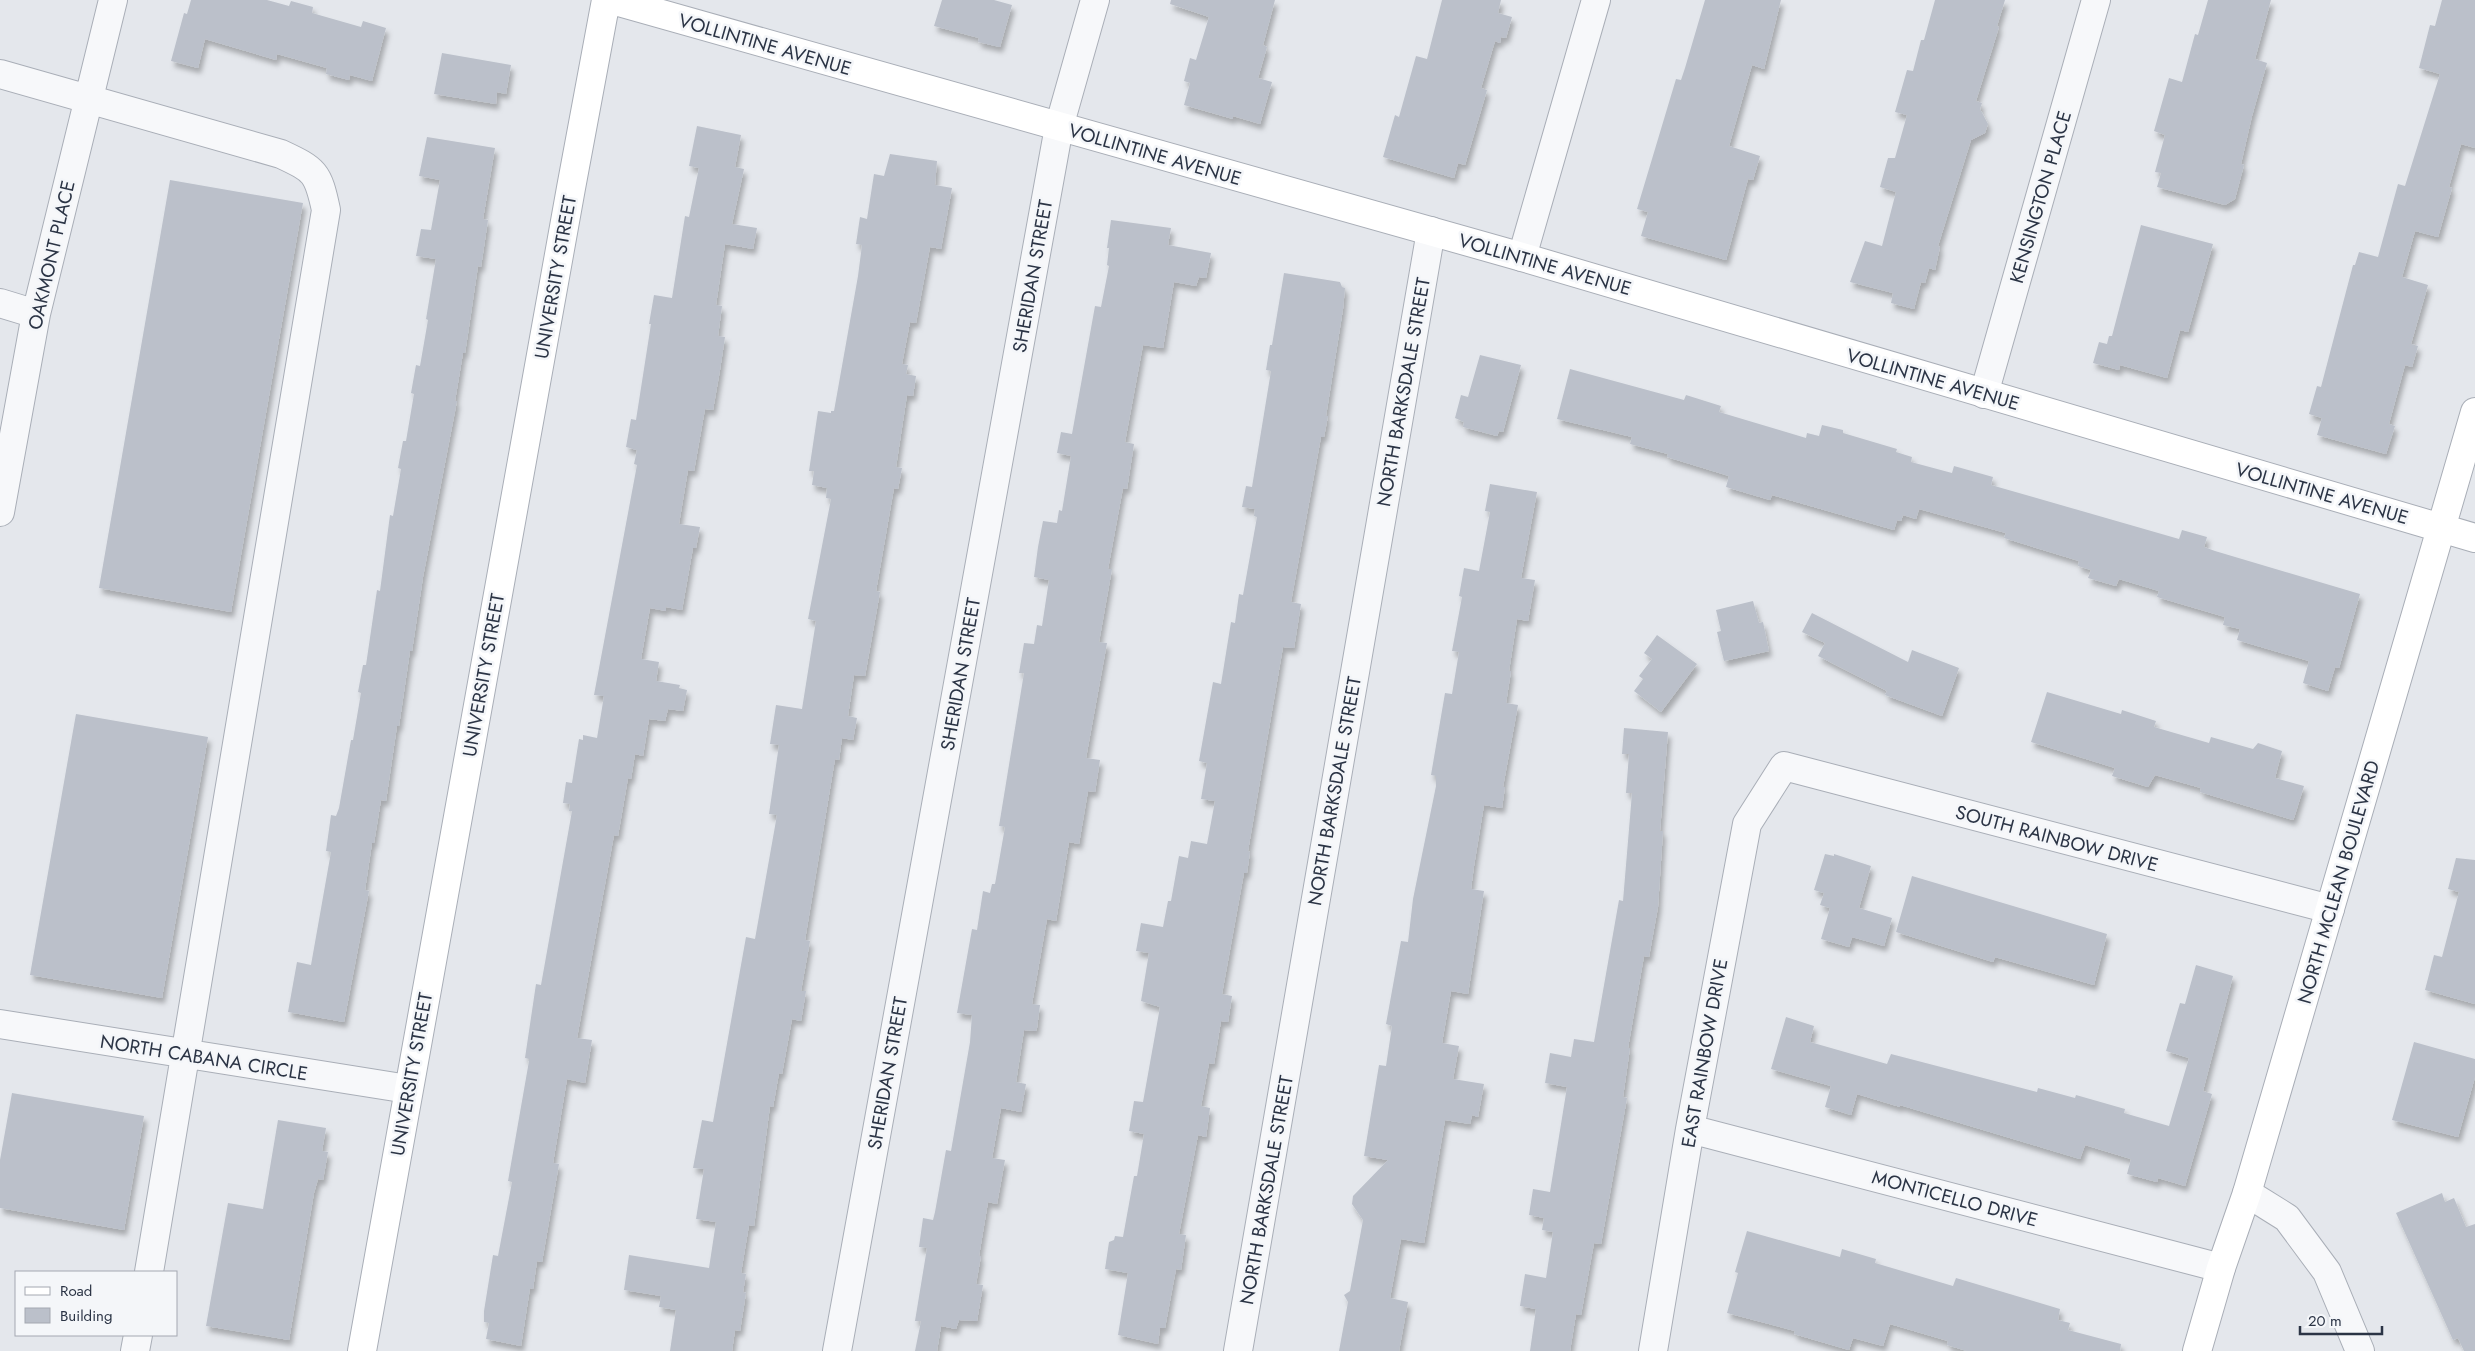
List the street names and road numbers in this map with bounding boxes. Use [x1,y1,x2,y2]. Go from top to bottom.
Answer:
street label: VOLLINTINE AVENUE [675,7,855,82]
street label: KENSINGTON PLACE [2003,108,2078,286]
street label: VOLLINTINE AVENUE [1065,117,1245,192]
street label: OAKMONT PLACE [21,178,82,332]
street label: UNIVERSITY STREET [528,193,583,361]
street label: SHERIDAN STREET [1006,197,1059,355]
street label: VOLLINTINE AVENUE [1455,227,1635,302]
street label: NORTH BARKSDALE STREET [1370,275,1437,509]
street label: VOLLINTINE AVENUE [1843,342,2023,417]
street label: VOLLINTINE AVENUE [2232,456,2412,531]
street label: UNIVERSITY STREET [456,591,511,759]
street label: SHERIDAN STREET [934,595,987,753]
street label: NORTH BARKSDALE STREET [1301,674,1368,908]
street label: NORTH MCLEAN BOULEVARD [2291,757,2386,1007]
street label: SOUTH RAINBOW DRIVE [1953,798,2161,879]
street label: EAST RAINBOW DRIVE [1675,957,1734,1150]
street label: UNIVERSITY STREET [384,990,439,1158]
street label: SHERIDAN STREET [861,994,914,1152]
street label: NORTH CABANA CIRCLE [98,1028,310,1087]
street label: NORTH BARKSDALE STREET [1233,1073,1300,1307]
street label: MONTICELLO DRIVE [1869,1163,2041,1234]

